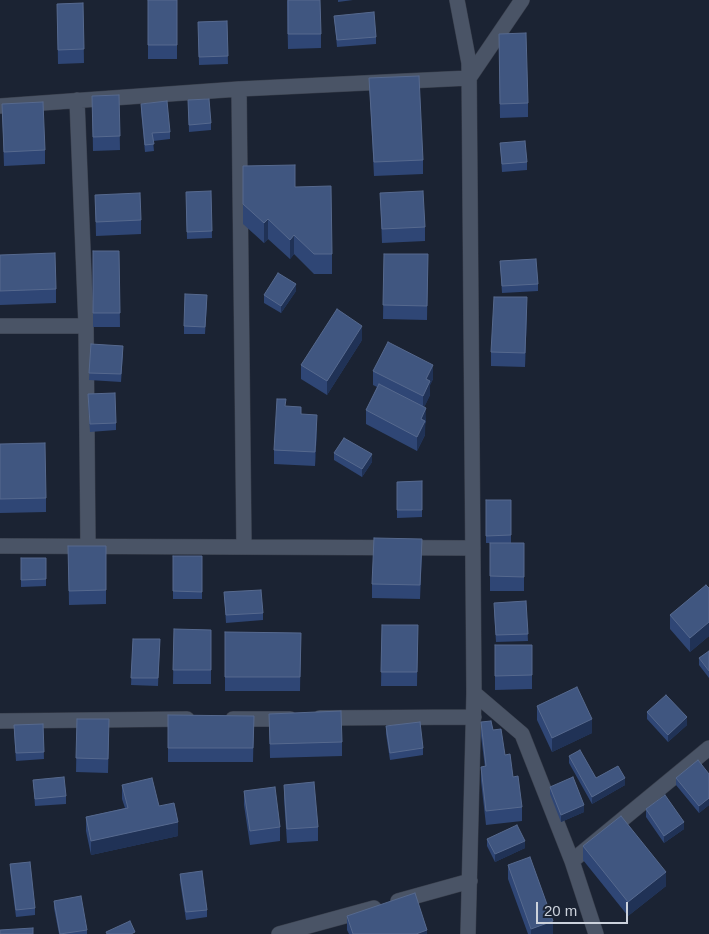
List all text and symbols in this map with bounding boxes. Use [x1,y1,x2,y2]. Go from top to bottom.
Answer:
scale bar [539,892,632,924]
text: 20 m [544,902,577,919]

